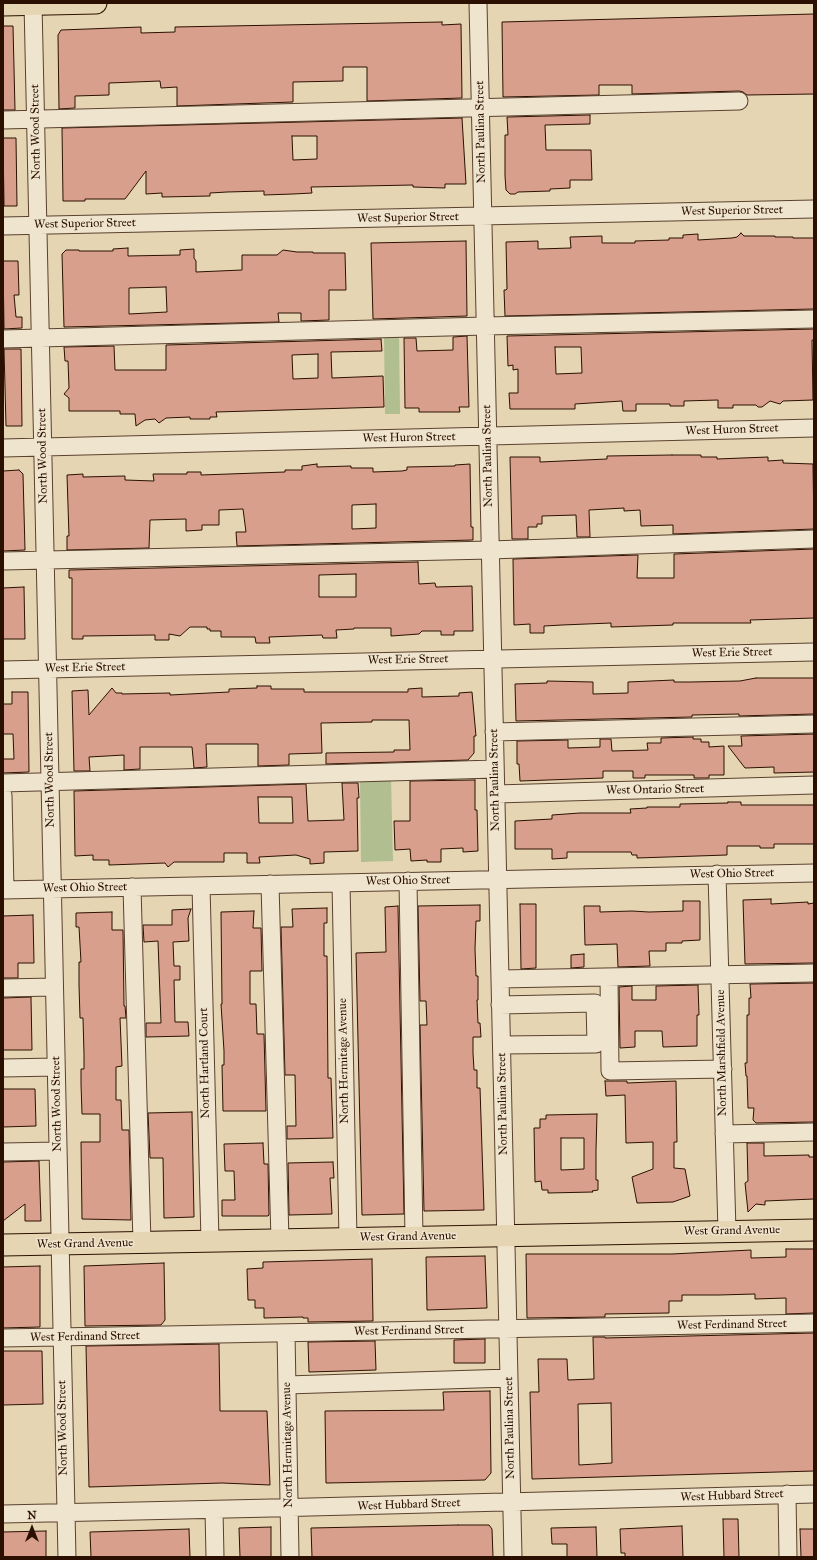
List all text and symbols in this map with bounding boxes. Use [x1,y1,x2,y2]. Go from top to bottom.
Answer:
street label: North Paulina Street [473,81,489,183]
street label: North Wood Street [28,84,44,180]
street label: West Superior Street [681,203,783,219]
street label: West Superior Street [357,210,459,226]
street label: West Superior Street [34,216,136,232]
street label: North Paulina Street [480,405,496,507]
street label: North Wood Street [35,408,51,504]
street label: West Huron Street [685,421,779,439]
street label: West Huron Street [362,430,456,446]
street label: West Erie Street [691,645,773,661]
street label: West Erie Street [367,652,449,668]
street label: West Erie Street [44,660,126,676]
street label: North Paulina Street [487,729,503,831]
street label: North Wood Street [42,732,58,828]
street label: West Ontario Street [606,782,704,798]
street label: West Ohio Street [690,866,774,882]
street label: West Ohio Street [366,873,450,889]
street label: West Ohio Street [43,880,127,896]
street label: North Marshfield Avenue [714,989,730,1117]
street label: North Hermitage Avenue [336,998,352,1124]
street label: North Hartland Court [197,1007,213,1119]
street label: North Paulina Street [495,1053,511,1155]
street label: North Wood Street [49,1056,65,1152]
street label: West Grand Avenue [684,1223,780,1239]
street label: West Grand Avenue [360,1229,456,1245]
street label: West Grand Avenue [37,1236,133,1252]
street label: West Ferdinand Street [677,1317,787,1333]
street label: West Ferdinand Street [354,1323,464,1339]
street label: West Ferdinand Street [30,1329,140,1345]
street label: North Paulina Street [502,1377,518,1479]
street label: North Wood Street [55,1380,71,1476]
street label: North Hermitage Avenue [280,1382,296,1508]
street label: West Hubbard Street [680,1487,784,1505]
street label: West Hubbard Street [357,1496,461,1514]
north arrow [12,1508,52,1548]
text: N [27,1509,37,1522]

